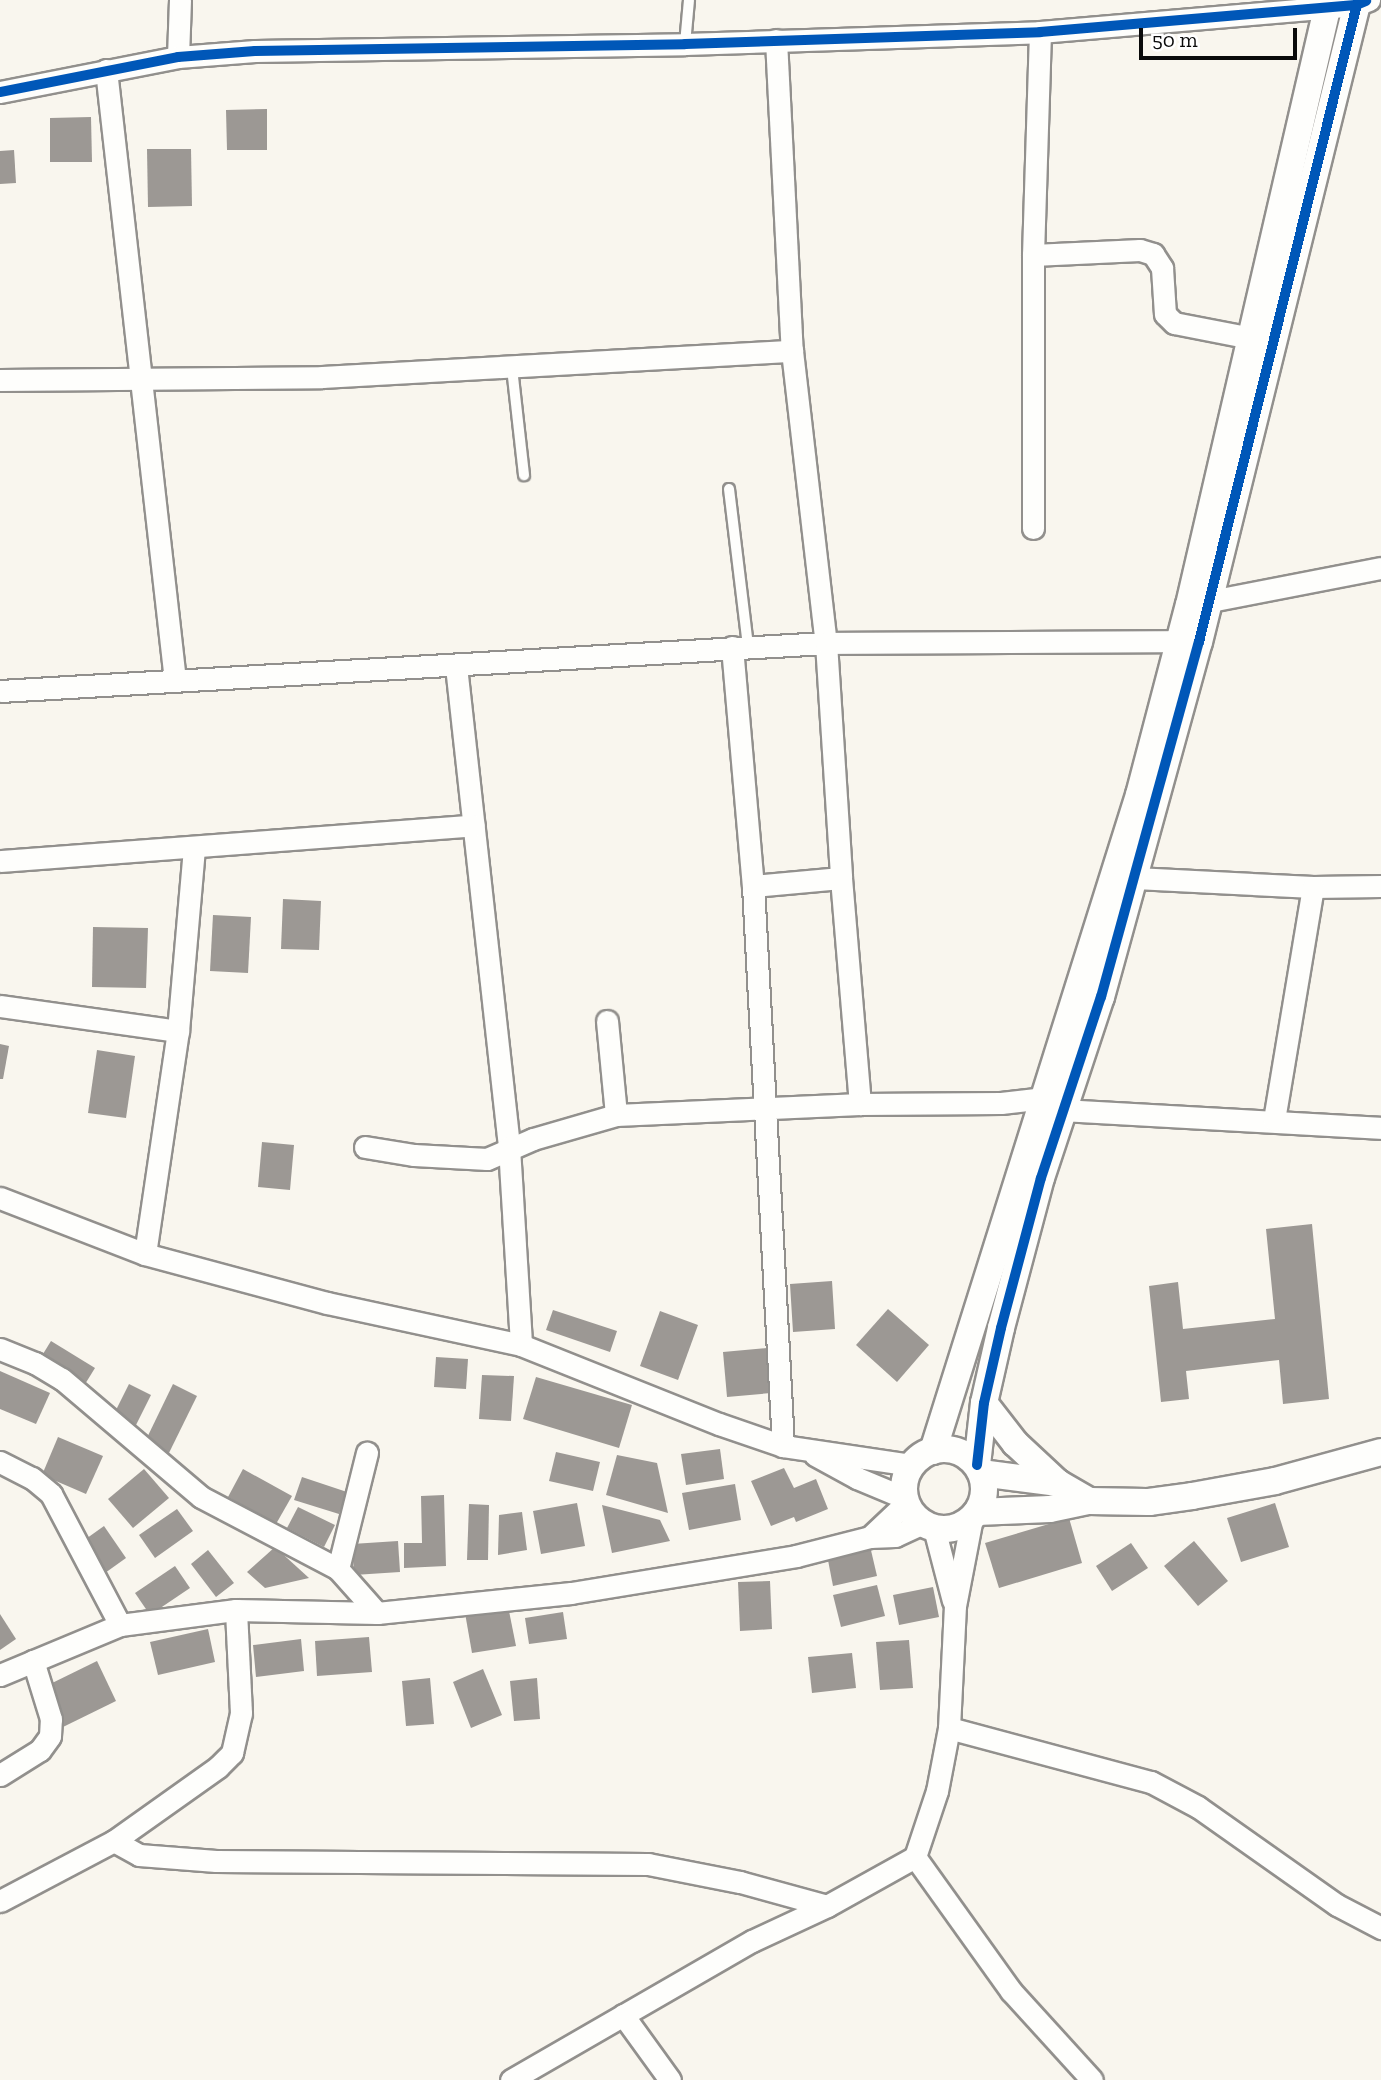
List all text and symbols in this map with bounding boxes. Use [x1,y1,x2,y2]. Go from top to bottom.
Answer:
scale bar [1143,14,1300,58]
text: 50 m [1152,27,1198,52]

